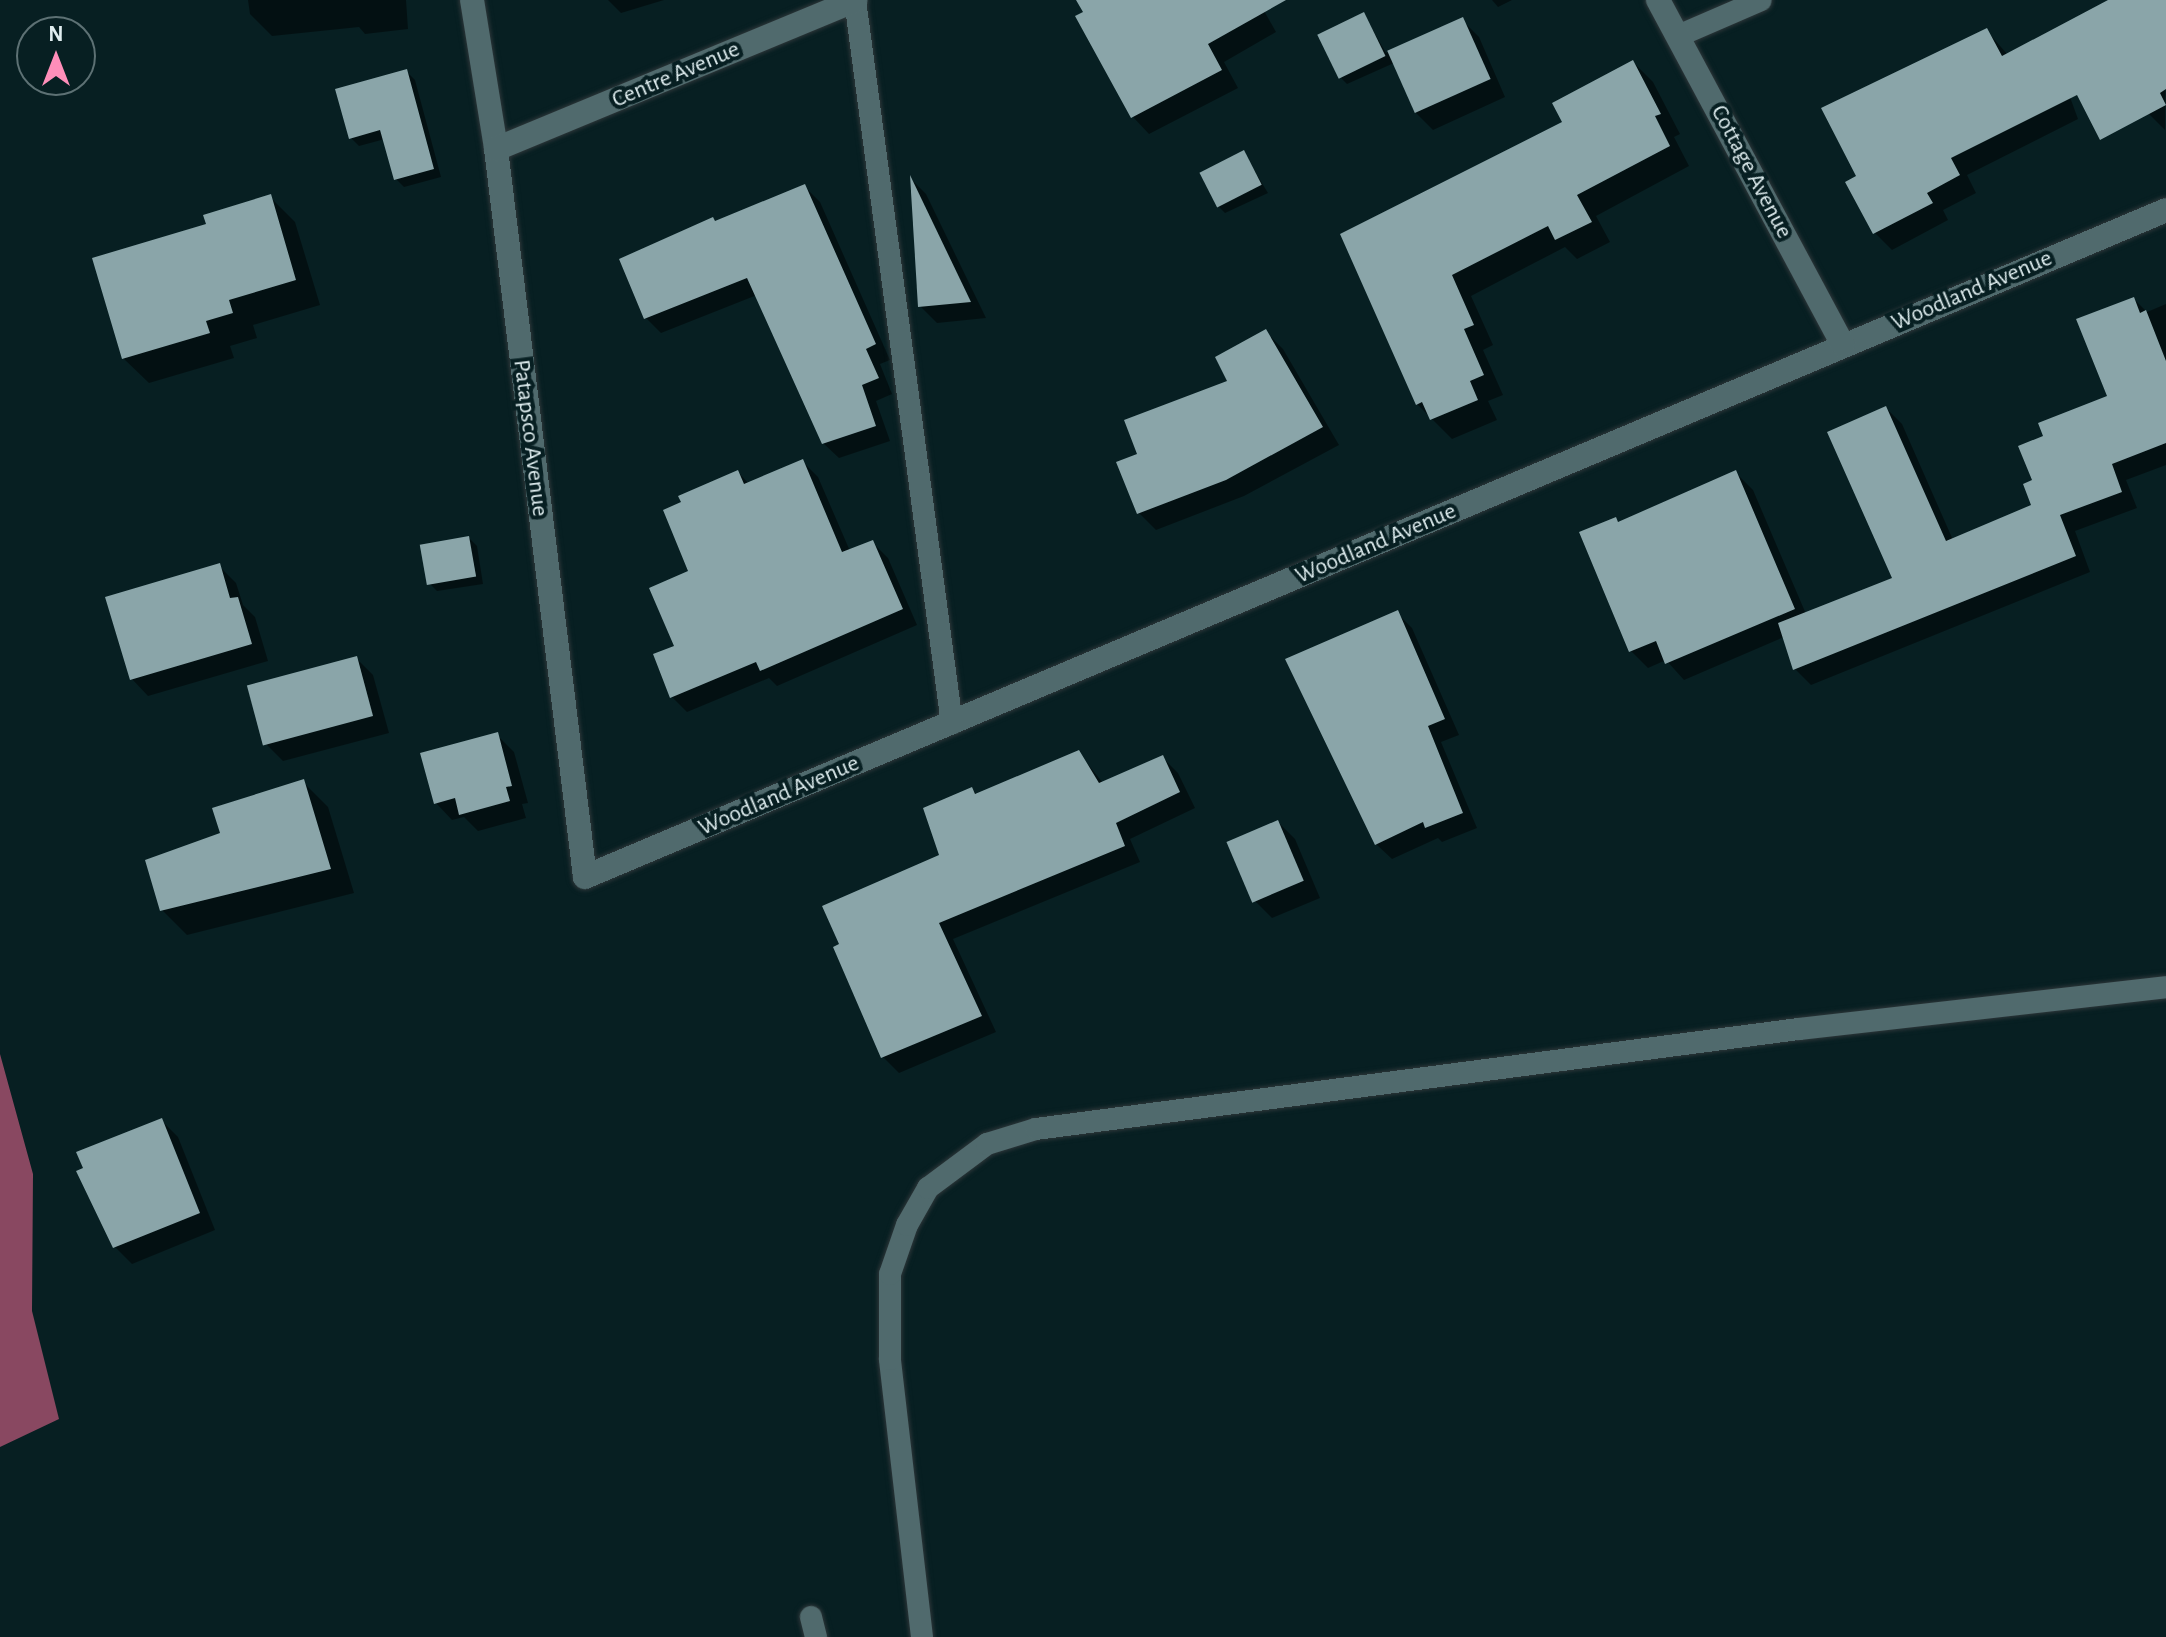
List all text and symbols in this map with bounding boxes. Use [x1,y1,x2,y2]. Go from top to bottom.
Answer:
north arrow [16,16,96,96]
text: N [48,23,64,45]
street label: Centre Avenue [608,35,744,115]
street label: Cottage Avenue [1704,100,1798,244]
street label: Woodland Avenue [1887,244,2057,338]
street label: Patapsco Avenue [506,358,554,518]
street label: Woodland Avenue [1291,497,1461,591]
street label: Woodland Avenue [694,749,864,843]

